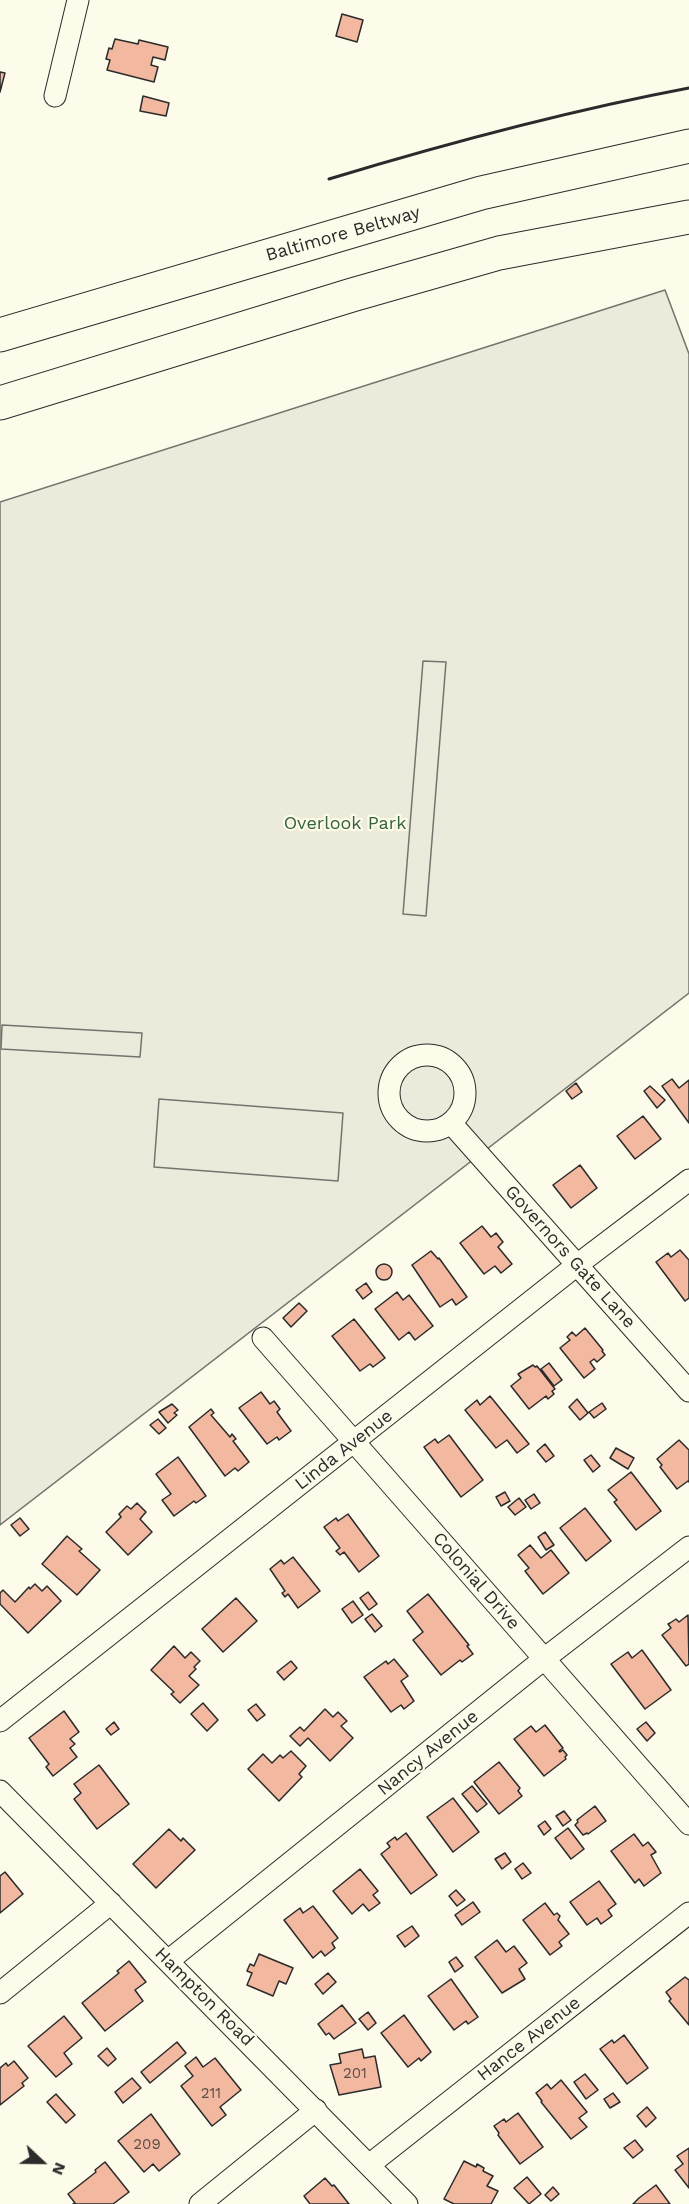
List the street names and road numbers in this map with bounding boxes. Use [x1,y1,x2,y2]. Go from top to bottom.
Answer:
street label: Baltimore Beltway [263,202,423,266]
street label: Governors Gate Lane [500,1181,640,1333]
street label: Linda Avenue [291,1405,397,1495]
street label: Colonial Drive [428,1528,524,1634]
street label: Nancy Avenue [373,1706,483,1800]
street label: Hampton Road [150,1943,258,2051]
street label: Hance Avenue [473,1992,585,2086]

